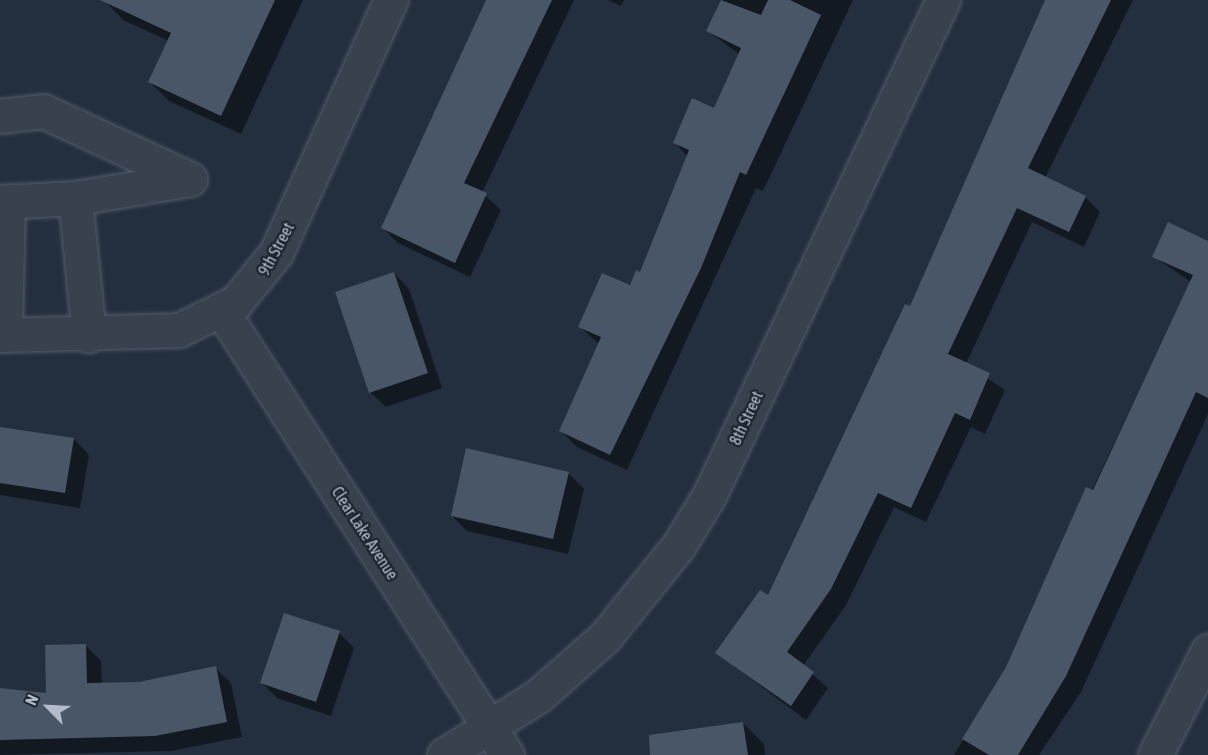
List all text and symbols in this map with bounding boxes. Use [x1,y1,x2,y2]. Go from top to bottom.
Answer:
street label: 9th Street [254,219,298,279]
street label: 8th Street [725,388,767,448]
street label: Clear Lake Avenue [328,483,402,583]
north arrow [18,677,78,737]
text: N [21,692,42,708]

